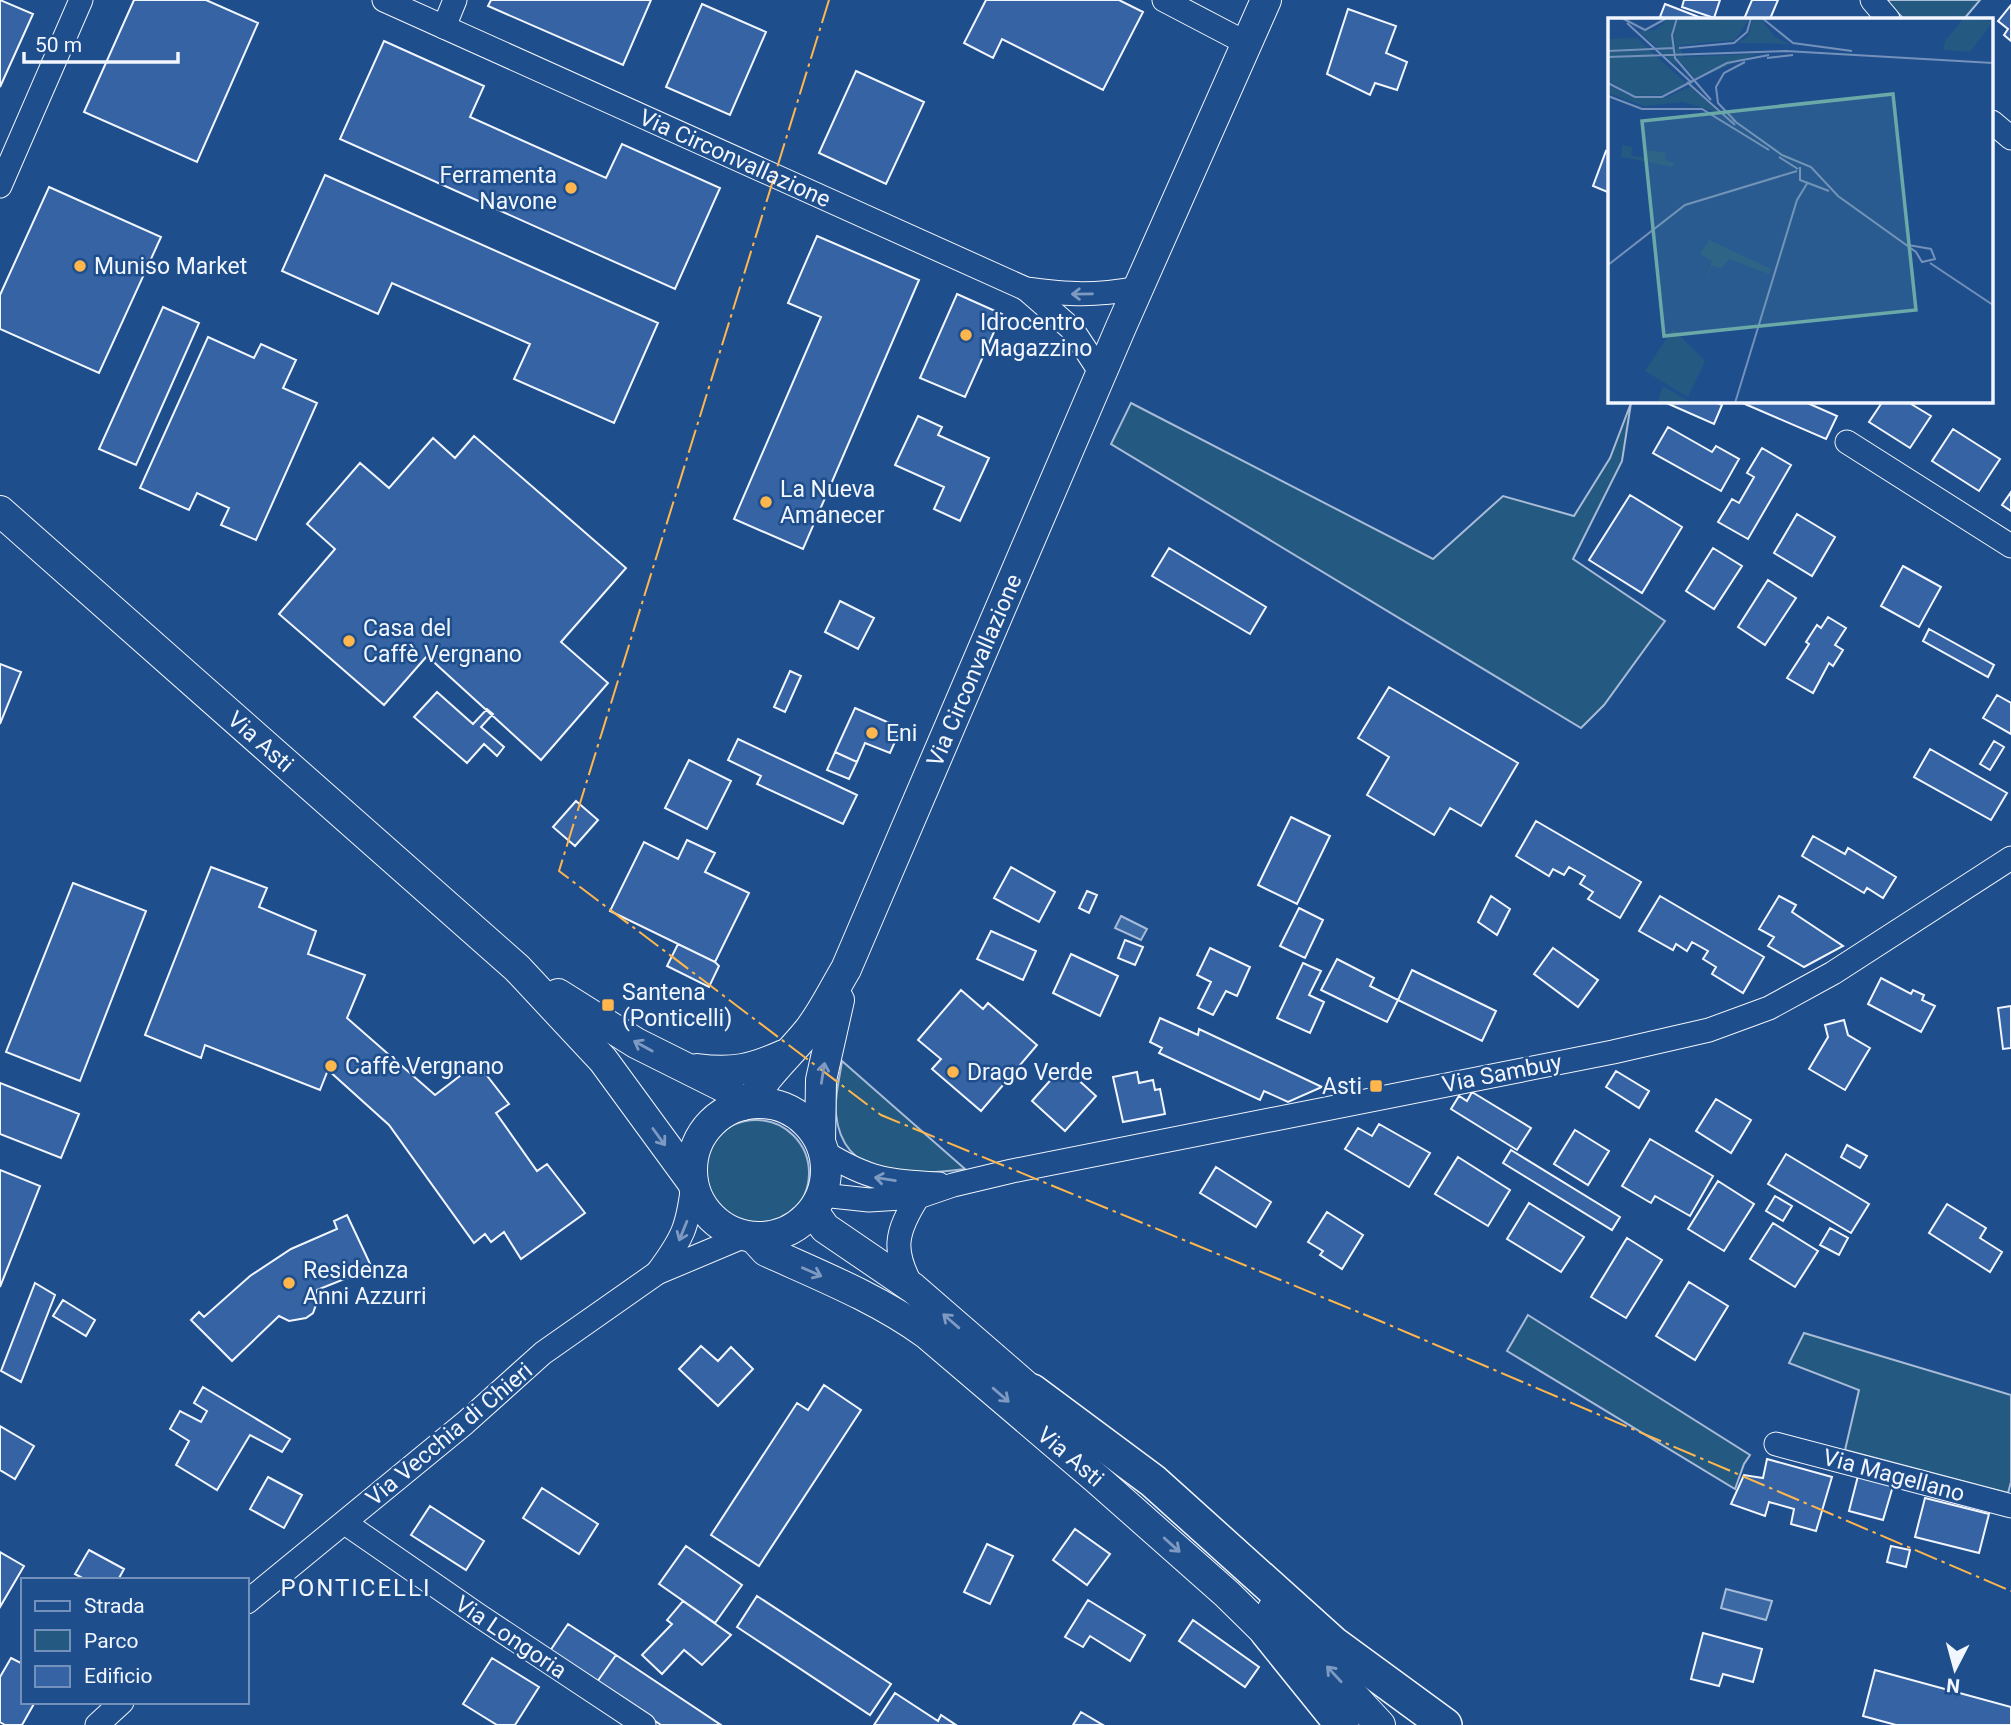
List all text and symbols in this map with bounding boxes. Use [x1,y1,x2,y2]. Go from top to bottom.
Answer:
inset map [1608,18,1994,402]
scale bar [24,21,178,65]
text: 50 m [35,33,82,57]
street label: Via Circonvallazione [635,104,835,213]
place label: Ferramenta Navone [440,162,557,215]
marker: Ferramenta Navone [563,180,579,196]
place label: Muniso Market [94,253,247,280]
marker: Muniso Market [72,258,88,274]
one-way arrow [1071,288,1094,301]
place label: Idrocentro Magazzino [980,309,1092,362]
marker: Idrocentro Magazzino [958,327,974,343]
place label: La Nueva Amanecer [780,476,885,529]
marker: La Nueva Amanecer [758,494,774,510]
street label: Via Circonvallazione [921,570,1028,771]
place label: Casa del Caffè Vergnano [363,615,522,668]
marker: Casa del Caffè Vergnano [341,633,357,649]
street label: Via Asti [222,706,299,778]
place label: Eni [886,720,917,747]
marker: Eni [864,725,880,741]
place label: Santena (Ponticelli) [622,979,732,1032]
marker: Santena (Ponticelli) [600,997,616,1013]
one-way arrow [633,1039,653,1053]
street label: Via Sambuy [1440,1049,1564,1098]
place label: Caffè Vergnano [345,1053,504,1080]
marker: Caffè Vergnano [323,1058,339,1074]
place label: Drago Verde [967,1059,1093,1086]
one-way arrow [816,1062,829,1085]
marker: Drago Verde [945,1064,961,1080]
place label: Asti [1322,1073,1362,1100]
marker: Asti [1368,1078,1384,1094]
one-way arrow [652,1127,666,1146]
one-way arrow [874,1172,897,1185]
one-way arrow [676,1220,689,1242]
place label: Residenza Anni Azzurri [303,1257,427,1310]
one-way arrow [800,1266,822,1279]
marker: Residenza Anni Azzurri [281,1275,297,1291]
one-way arrow [942,1313,960,1329]
street label: Via Vecchia di Chieri [361,1357,538,1512]
one-way arrow [992,1387,1010,1403]
street label: Via Asti [1032,1421,1109,1493]
street label: Via Magellano [1820,1444,1968,1507]
one-way arrow [1163,1537,1180,1554]
district label: PONTICELLI [281,1574,431,1602]
legend [21,1578,248,1704]
street label: Via Longoria [450,1590,572,1685]
text: Strada [84,1594,145,1618]
text: Parco [84,1629,138,1653]
north arrow [1920,1634,1990,1704]
text: Edificio [84,1664,152,1688]
one-way arrow [1326,1666,1343,1683]
text: N [1945,1673,1961,1698]

